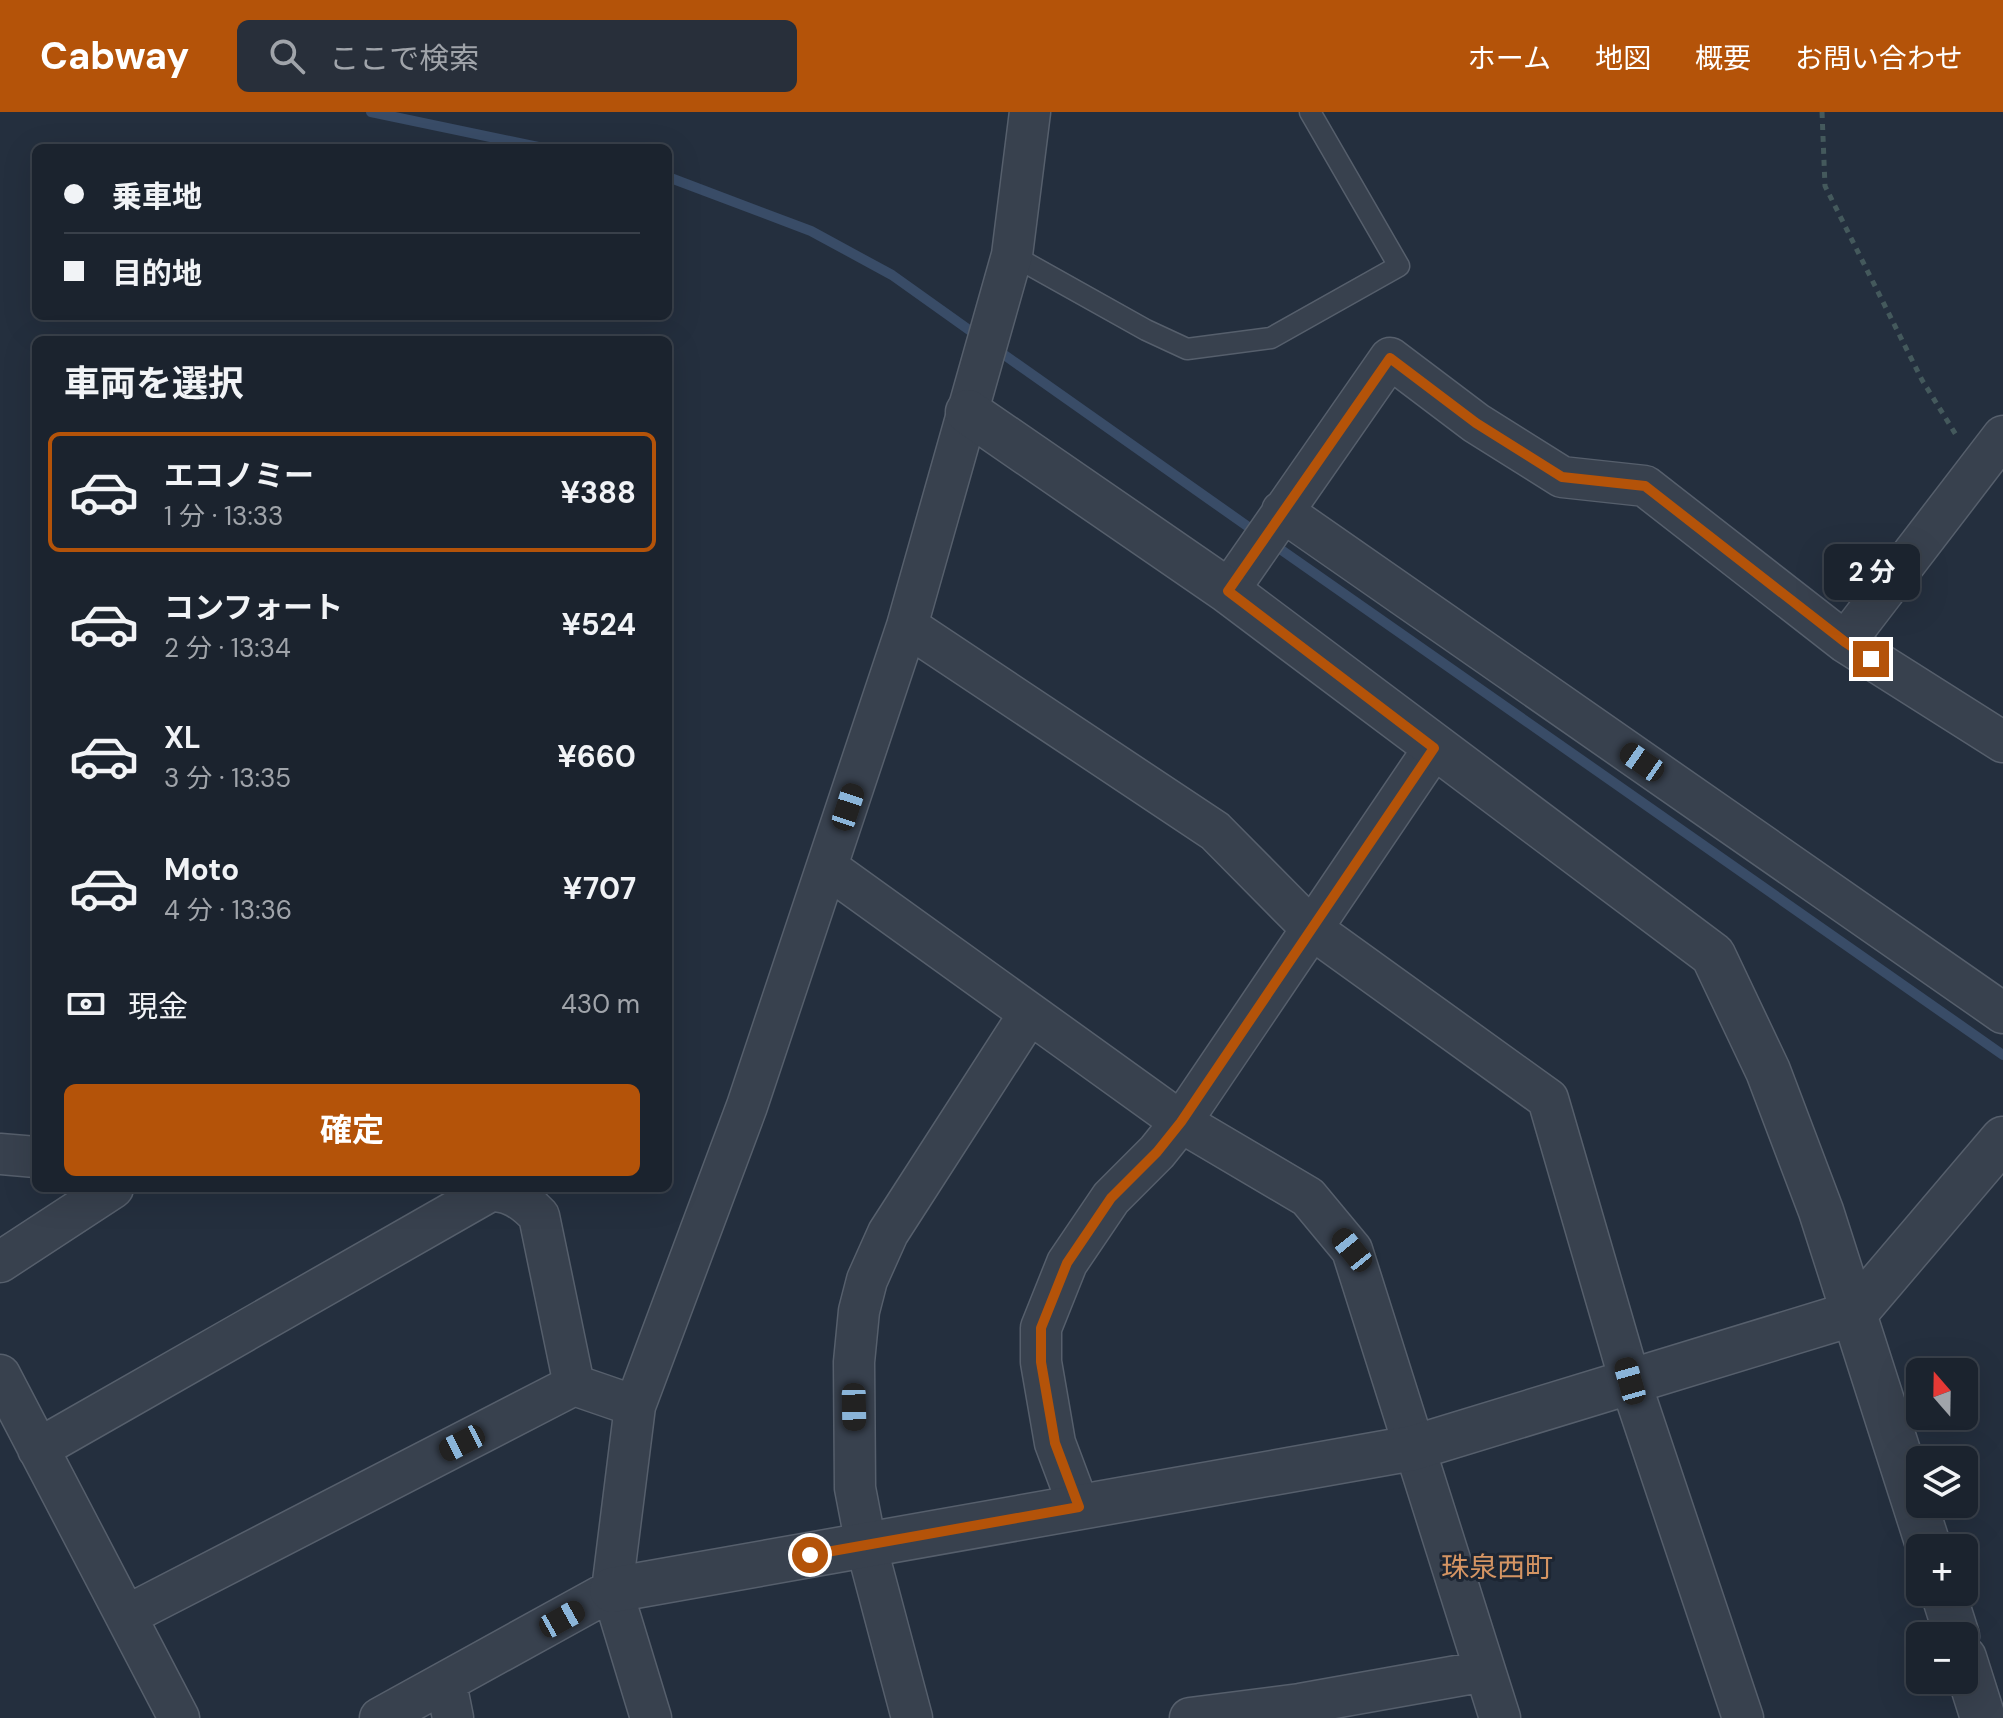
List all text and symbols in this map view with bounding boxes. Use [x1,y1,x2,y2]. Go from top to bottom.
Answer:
search box [237,20,797,92]
text: Cabway [40,31,189,81]
icon: search [265,34,309,78]
text: ここで検索 [329,39,479,78]
text: ホーム [1468,40,1551,77]
text: 地図 [1595,40,1651,77]
text: 概要 [1695,40,1751,77]
text: お問い合わせ [1795,40,1963,77]
text: 乗車地 [112,177,202,216]
text: 目的地 [112,254,202,293]
text: 車両を選択 [64,360,244,407]
icon: car [68,456,140,528]
text: エコノミー [164,456,314,495]
text: ¥388 [560,473,636,512]
text: 1 分 · 13:33 [164,499,283,533]
callout: 2 分 [1823,543,1919,599]
text: 2 分 [1848,555,1896,589]
icon: car [68,588,140,660]
text: コンフォート [164,588,343,627]
text: ¥524 [561,605,636,644]
text: 2 分 · 13:34 [164,631,291,665]
route end [1853,641,1889,677]
text: XL [164,718,201,757]
icon: car [68,720,140,792]
text: ¥660 [557,737,636,776]
car [1615,738,1669,786]
text: 3 分 · 13:35 [164,761,291,795]
car [829,780,867,834]
text: Moto [164,850,239,889]
icon: car [68,852,140,924]
text: ¥707 [563,869,636,908]
text: 4 分 · 13:36 [164,893,292,927]
icon: cash [64,982,108,1026]
text: 現金 [128,987,188,1026]
text: 430 m [561,987,640,1021]
button: 確定 [64,1084,640,1176]
car [1328,1224,1376,1276]
car [1612,1355,1648,1407]
north arrow [1906,1358,1978,1430]
map controls [1906,1358,1978,1694]
car [842,1383,866,1431]
car [435,1421,489,1465]
button: layers [1906,1446,1978,1518]
button: + [1906,1534,1978,1606]
route start [792,1537,828,1573]
district label: 珠泉西町 [1441,1549,1553,1586]
car [535,1597,589,1641]
button: − [1906,1622,1978,1694]

